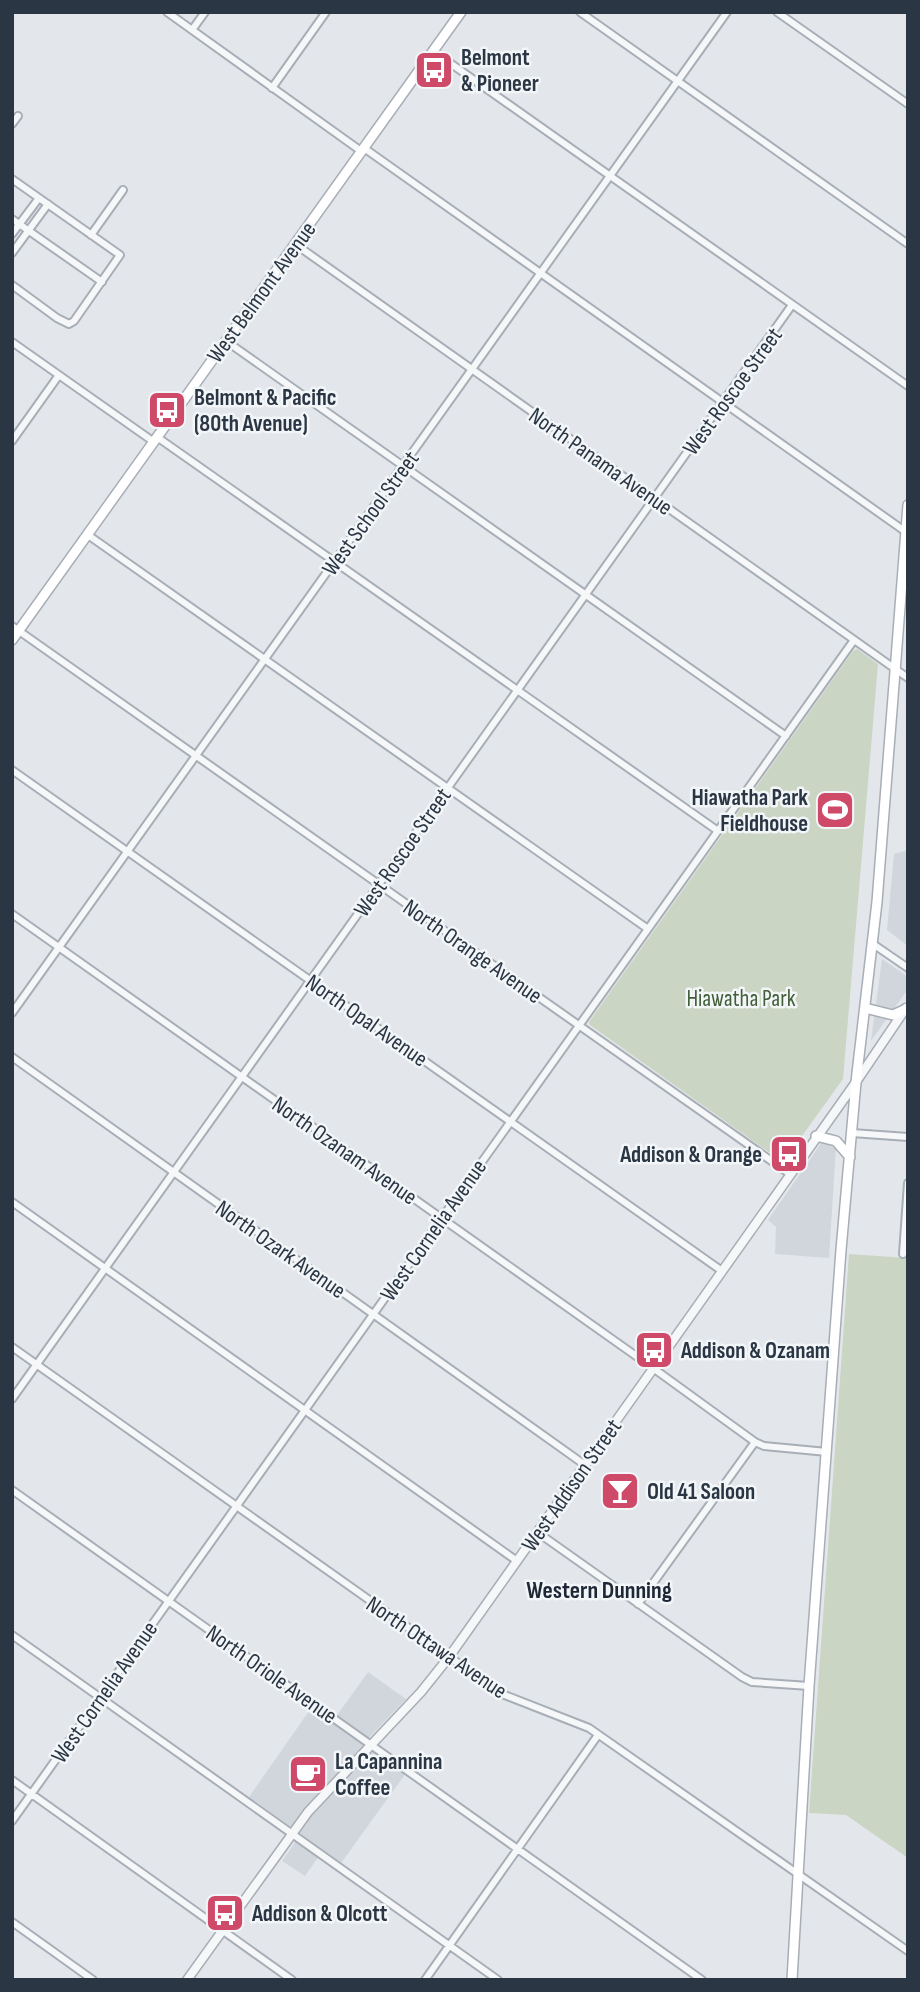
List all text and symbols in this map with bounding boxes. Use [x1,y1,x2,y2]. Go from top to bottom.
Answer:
place label: Belmont & Pioneer [461,44,539,98]
bus stop icon: Belmont & Pioneer [413,49,455,91]
street label: West Belmont Avenue [201,217,322,369]
street label: West Roscoe Street [677,322,789,461]
place label: Belmont & Pacific (80th Avenue) [194,384,336,438]
bus stop icon: Belmont & Pacific (80th Avenue) [146,389,188,431]
street label: North Panama Avenue [523,402,678,522]
street label: West School Street [316,446,425,581]
street label: West Roscoe Street [348,783,458,922]
place label: Hiawatha Park Fieldhouse [692,784,808,838]
sports icon: Hiawatha Park Fieldhouse [814,789,856,831]
street label: North Orange Avenue [398,894,547,1010]
street label: North Opal Avenue [300,968,433,1073]
park label: Hiawatha Park [686,985,796,1013]
street label: North Ozanam Avenue [267,1090,422,1211]
bus stop icon: Addison & Orange [768,1133,810,1175]
place label: Addison & Orange [619,1141,762,1169]
street label: West Cornelia Avenue [375,1154,493,1307]
street label: North Ozark Avenue [210,1195,351,1305]
bus stop icon: Addison & Ozanam [633,1329,675,1371]
place label: Addison & Ozanam [680,1337,830,1365]
street label: West Addison Street [516,1414,628,1557]
bar icon: Old 41 Saloon [599,1470,641,1512]
place label: Old 41 Saloon [647,1478,755,1506]
district label: Western Dunning [526,1576,672,1605]
street label: North Ottawa Avenue [361,1590,512,1705]
street label: West Cornelia Avenue [46,1616,164,1769]
street label: North Oriole Avenue [200,1619,342,1730]
place label: La Capannina Coffee [335,1748,442,1802]
cafe icon: La Capannina Coffee [287,1753,329,1795]
bus stop icon: Addison & Olcott [204,1892,246,1934]
place label: Addison & Olcott [251,1900,388,1928]

